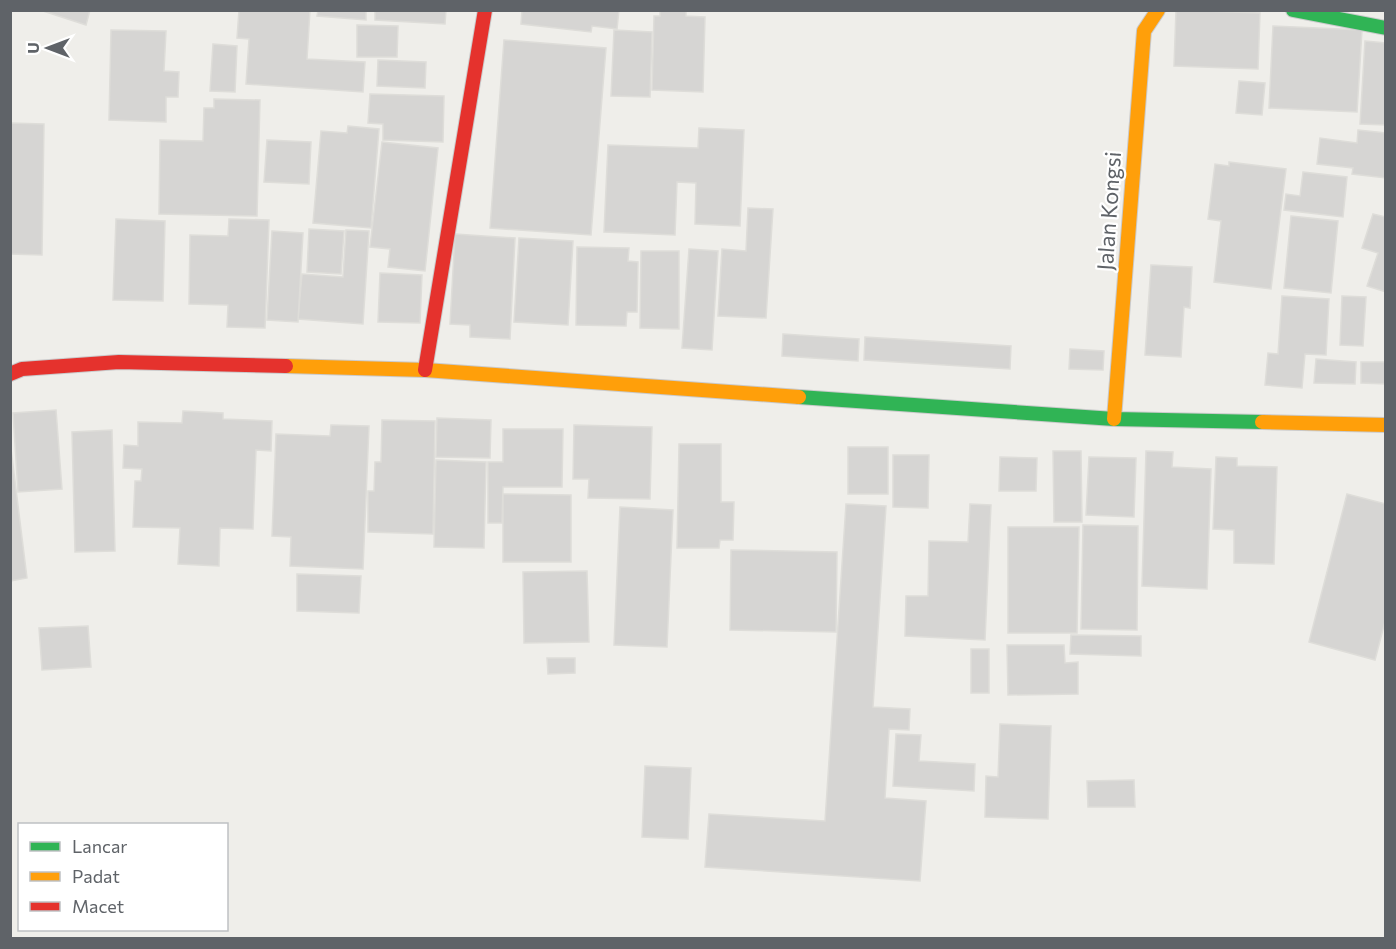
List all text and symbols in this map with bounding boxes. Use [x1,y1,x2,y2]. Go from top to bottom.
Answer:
north arrow [18,18,78,78]
text: U [23,42,42,54]
street label: Jalan Kongsi [1091,151,1126,271]
legend [18,823,228,931]
text: Lancar [72,835,128,857]
text: Padat [72,865,120,887]
text: Macet [72,895,124,917]

